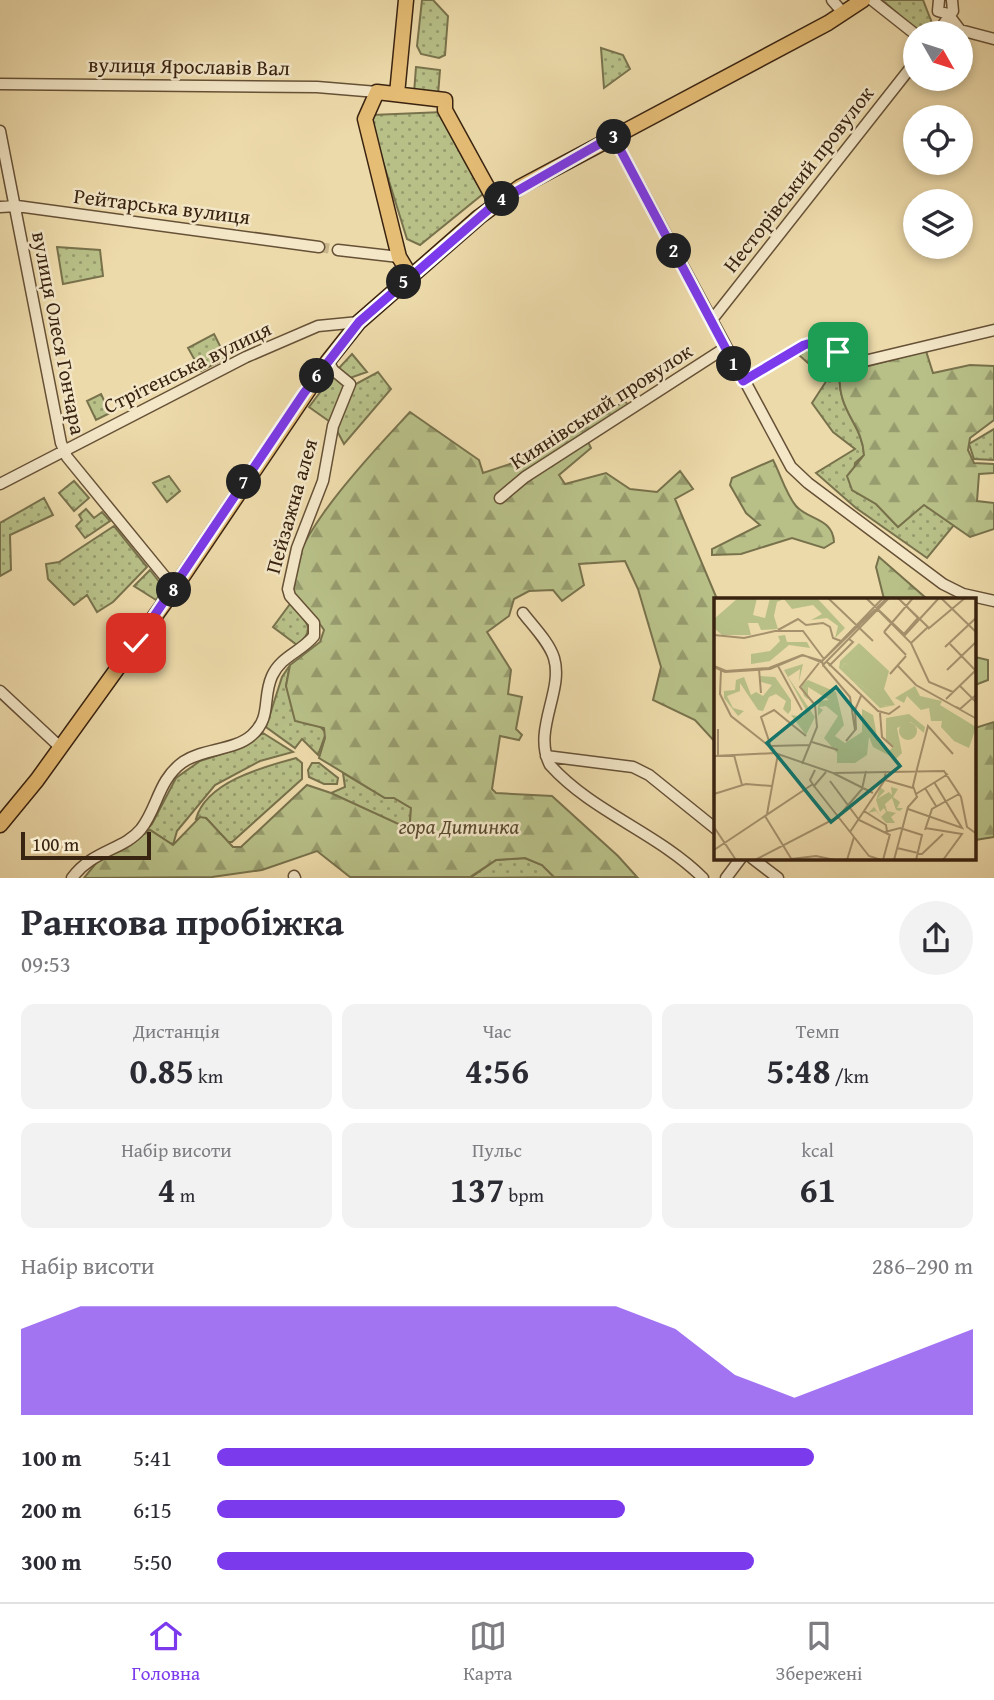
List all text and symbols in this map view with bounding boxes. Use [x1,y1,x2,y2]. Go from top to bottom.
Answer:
north arrow [903,21,973,91]
map controls [903,21,973,259]
street label: вулиця Ярославів Вал [88,49,291,83]
street label: Несторівський провулок [715,79,881,279]
button: locate [903,105,973,175]
pin: 3 [596,120,632,154]
text: 3 [609,122,618,150]
street label: Рейтарська вулиця [72,180,252,232]
pin: 4 [484,182,520,216]
text: 4 [497,184,506,212]
button: layers [903,189,973,259]
street label: вулиця Олеся Гончара [24,229,94,437]
pin: 2 [656,233,692,268]
text: 2 [669,236,678,264]
pin: 5 [386,264,422,300]
text: 5 [399,267,408,295]
street label: Стрітенська вулиця [98,313,277,421]
pin [808,322,868,382]
icon: arrive [819,333,857,371]
street label: Киянівський провулок [504,335,698,477]
pin: 1 [716,346,752,382]
text: 1 [729,349,738,377]
pin: 6 [300,358,334,394]
text: 6 [312,361,321,389]
street label: Пейзажна алея [257,434,325,577]
pin: 7 [226,464,262,500]
text: 7 [239,467,248,495]
pin: 8 [156,572,192,608]
text: 8 [169,575,178,603]
inset map [714,598,976,860]
pin [106,613,166,673]
icon: check [117,624,155,662]
park label: гора Дитинка [399,811,520,842]
scale bar [21,828,150,860]
text: 100 m [32,830,79,858]
text: Ранкова пробіжка [21,893,344,949]
button: share [899,901,973,975]
text: 09:53 [21,947,71,980]
text: Дистанція [133,1017,220,1045]
text: Час [482,1017,512,1045]
text: Темп [796,1017,840,1045]
text: 0.85 [130,1045,194,1096]
text: 4:56 [465,1045,529,1096]
text: 5:48 [766,1045,831,1096]
text: km [194,1062,223,1090]
text: /km [831,1062,869,1090]
text: Набір висоти [121,1136,231,1164]
text: Пульс [472,1136,522,1164]
text: kcal [801,1136,834,1164]
text: 4 [157,1164,176,1215]
text: 137 [450,1164,504,1215]
text: 61 [800,1164,836,1215]
text: m [176,1181,195,1209]
text: bpm [504,1181,544,1209]
text: Набір висоти [21,1249,155,1282]
text: 286–290 m [872,1249,973,1282]
text: 100 m [21,1441,82,1474]
text: 5:41 [133,1441,172,1474]
text: 200 m [21,1493,82,1526]
text: 6:15 [133,1493,172,1526]
text: 300 m [21,1545,82,1578]
text: 5:50 [133,1545,172,1578]
tab: Головна [132,1617,200,1687]
tab: Карта [463,1617,512,1687]
tab: Збережені [776,1617,862,1687]

